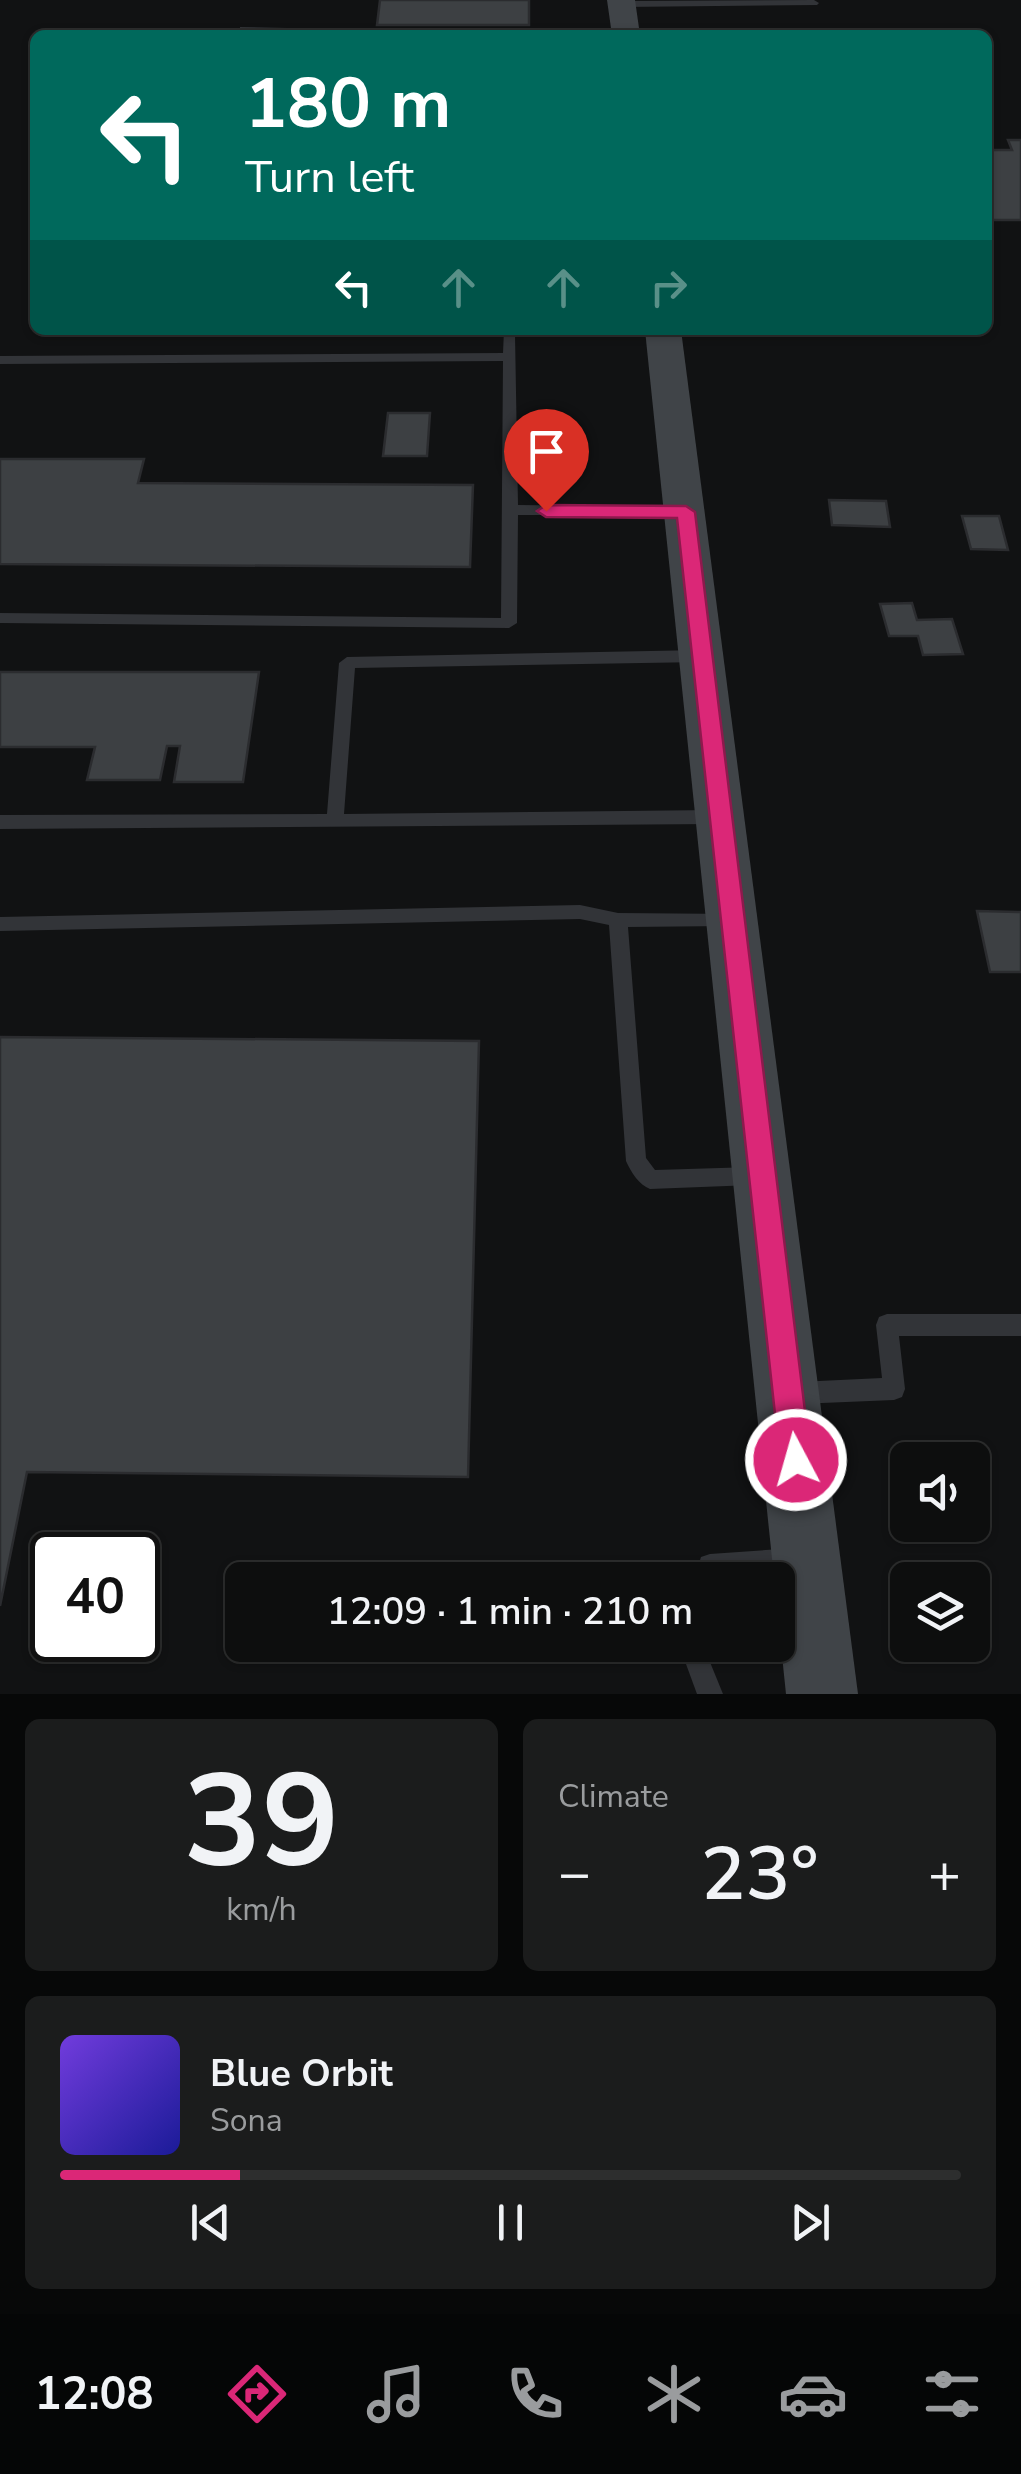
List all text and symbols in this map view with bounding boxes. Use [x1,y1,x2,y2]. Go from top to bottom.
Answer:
text: 180 m [245,56,451,152]
icon: left [80,70,210,200]
text: Turn left [245,147,414,208]
icon: left [326,260,381,315]
icon: ahead [431,260,486,315]
icon: ahead [536,260,591,315]
icon: right [641,260,696,315]
pin [504,409,589,512]
icon: arrive [519,424,574,479]
position arrow [744,1408,848,1512]
map controls [890,1442,990,1662]
button: sound [890,1442,990,1542]
speed limit sign: 40 [30,1532,160,1662]
button: layers [890,1562,990,1662]
text: 12:09 · 1 min · 210 m [327,1586,693,1637]
text: 39 [183,1734,340,1911]
text: Climate [558,1775,669,1818]
text: 23° [700,1823,819,1925]
text: − [558,1836,591,1911]
text: + [928,1836,961,1911]
text: km/h [226,1888,297,1931]
text: Blue Orbit [210,2048,393,2099]
text: Sona [210,2099,283,2142]
icon: previous [183,2195,238,2250]
icon: pause [483,2195,538,2250]
icon: next [783,2195,838,2250]
icon: directions [222,2359,292,2429]
icon: music [361,2359,431,2429]
icon: phone [500,2359,570,2429]
icon: climate [639,2359,709,2429]
icon: car [778,2359,848,2429]
icon: filters [917,2359,987,2429]
text: 12:08 [34,2364,154,2425]

